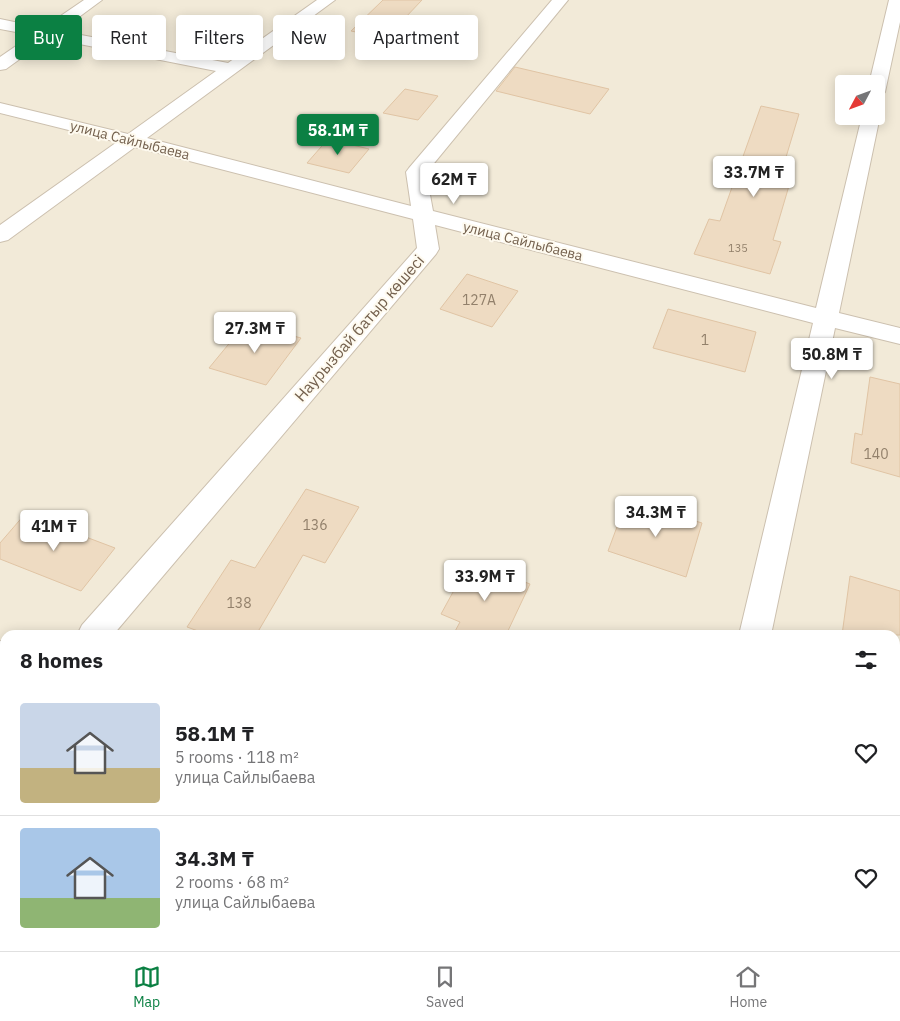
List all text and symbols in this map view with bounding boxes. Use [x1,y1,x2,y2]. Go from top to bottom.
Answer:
chip: Buy [15,15,82,60]
chip: Rent [92,15,166,60]
chip: Filters [176,15,263,60]
chip: New [273,15,345,60]
chip: Apartment [355,15,478,60]
north arrow [835,75,885,125]
map controls [835,75,885,125]
pin: 58.1M ₸ [292,114,384,156]
street label: улица Сайлыбаева [68,116,192,164]
text: 58.1M ₸ [308,120,368,140]
pin: 33.7M ₸ [708,156,800,198]
pin: 62M ₸ [419,162,489,205]
text: 33.7M ₸ [724,162,784,182]
text: 62M ₸ [431,169,477,189]
street label: улица Сайлыбаева [461,217,585,265]
house number: 135 [728,241,748,255]
street label: Наурызбай батыр көшесі [290,251,428,405]
house number: 127А [462,291,496,309]
pin: 27.3M ₸ [209,312,301,354]
text: 27.3M ₸ [225,318,285,338]
house number: 1 [701,331,709,349]
pin: 50.8M ₸ [786,338,878,380]
text: 50.8M ₸ [802,344,862,364]
house number: 140 [863,445,889,463]
pin: 34.3M ₸ [610,496,702,538]
text: 34.3M ₸ [626,502,686,522]
pin: 41M ₸ [19,510,89,552]
text: 41M ₸ [31,516,77,536]
house number: 136 [302,516,328,534]
pin: 33.9M ₸ [439,560,531,602]
text: 33.9M ₸ [455,566,515,586]
house number: 138 [226,594,252,612]
text: 8 homes [20,646,103,674]
icon: filters [852,646,880,674]
text: 58.1M ₸ [175,719,254,747]
icon: home [60,723,120,783]
icon: heart [852,739,880,767]
text: 5 rooms · 118 m² [175,747,299,767]
text: улица Сайлыбаева [175,767,315,787]
text: 34.3M ₸ [175,844,254,872]
icon: home [60,848,120,908]
icon: heart [852,864,880,892]
text: 2 rooms · 68 m² [175,872,289,892]
text: улица Сайлыбаева [175,892,315,912]
tab: Map [133,963,161,1011]
tab: Saved [426,963,464,1011]
tab: Home [730,963,767,1011]

